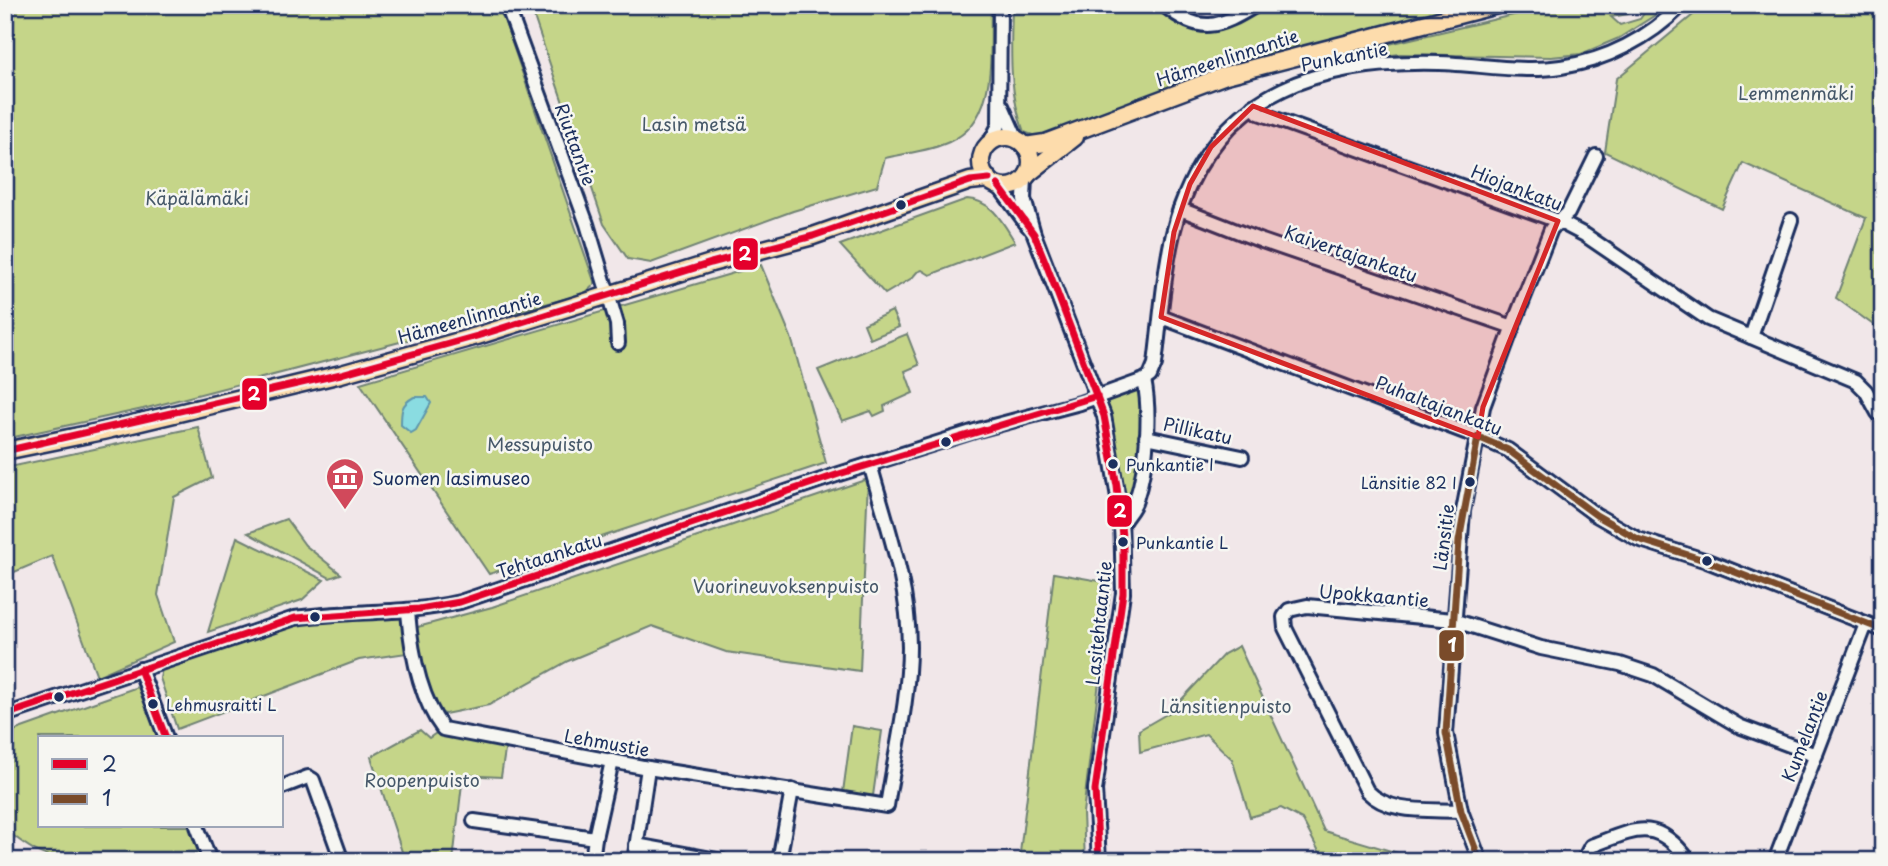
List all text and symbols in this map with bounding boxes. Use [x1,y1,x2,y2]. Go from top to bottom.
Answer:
street label: Hämeenlinnantie [1153,21,1301,93]
street label: Punkantie [1298,34,1390,78]
park label: Lemmenmäki [1738,79,1854,106]
street label: Riuttantie [549,99,603,189]
park label: Lasin metsä [642,110,747,137]
street label: Hiojankatu [1467,157,1567,217]
park label: Käpälämäki [145,184,249,211]
unlabelled marker [894,198,908,212]
street label: Kaivertajankatu [1281,218,1421,288]
line badge: 2 [732,237,759,271]
text: 2 [738,239,752,267]
street label: Hämeenlinnantie [394,284,544,350]
street label: Puhaltajankatu [1371,368,1507,442]
line badge: 2 [241,377,268,411]
text: 2 [247,379,261,407]
street label: Pillikatu [1161,410,1235,450]
park label: Messupuisto [487,430,593,457]
unlabelled marker [939,435,953,449]
place label: Punkantie I [1126,452,1214,476]
museum icon: Suomen lasimuseo [324,456,366,511]
marker: Punkantie I [1106,457,1120,471]
place label: Suomen lasimuseo [372,464,530,491]
place label: Länsitie 82 I [1361,470,1457,494]
marker: Länsitie 82 I [1463,475,1477,489]
line badge: 2 [1106,494,1133,528]
text: 2 [1113,496,1127,524]
street label: Länsitie [1426,502,1460,572]
street label: Tehtaankatu [493,525,605,585]
place label: Punkantie L [1136,530,1228,554]
marker: Punkantie L [1116,535,1130,549]
unlabelled marker [1700,554,1714,568]
street label: Lasitehtaantie [1078,560,1118,686]
park label: Vuorineuvoksenpuisto [693,572,879,599]
street label: Upokkaantie [1318,577,1430,613]
unlabelled marker [308,610,322,624]
line badge: 1 [1438,629,1465,662]
text: 1 [1447,630,1457,658]
street label: Kumelantie [1774,686,1834,786]
unlabelled marker [52,690,66,704]
place label: Lehmusraitti L [166,692,277,716]
park label: Länsitienpuisto [1161,692,1292,719]
marker: Lehmusraitti L [146,697,160,711]
street label: Lehmustie [562,721,652,763]
legend [38,736,284,828]
text: 2 [102,747,117,779]
park label: Roopenpuisto [364,766,480,793]
text: 1 [102,781,111,813]

